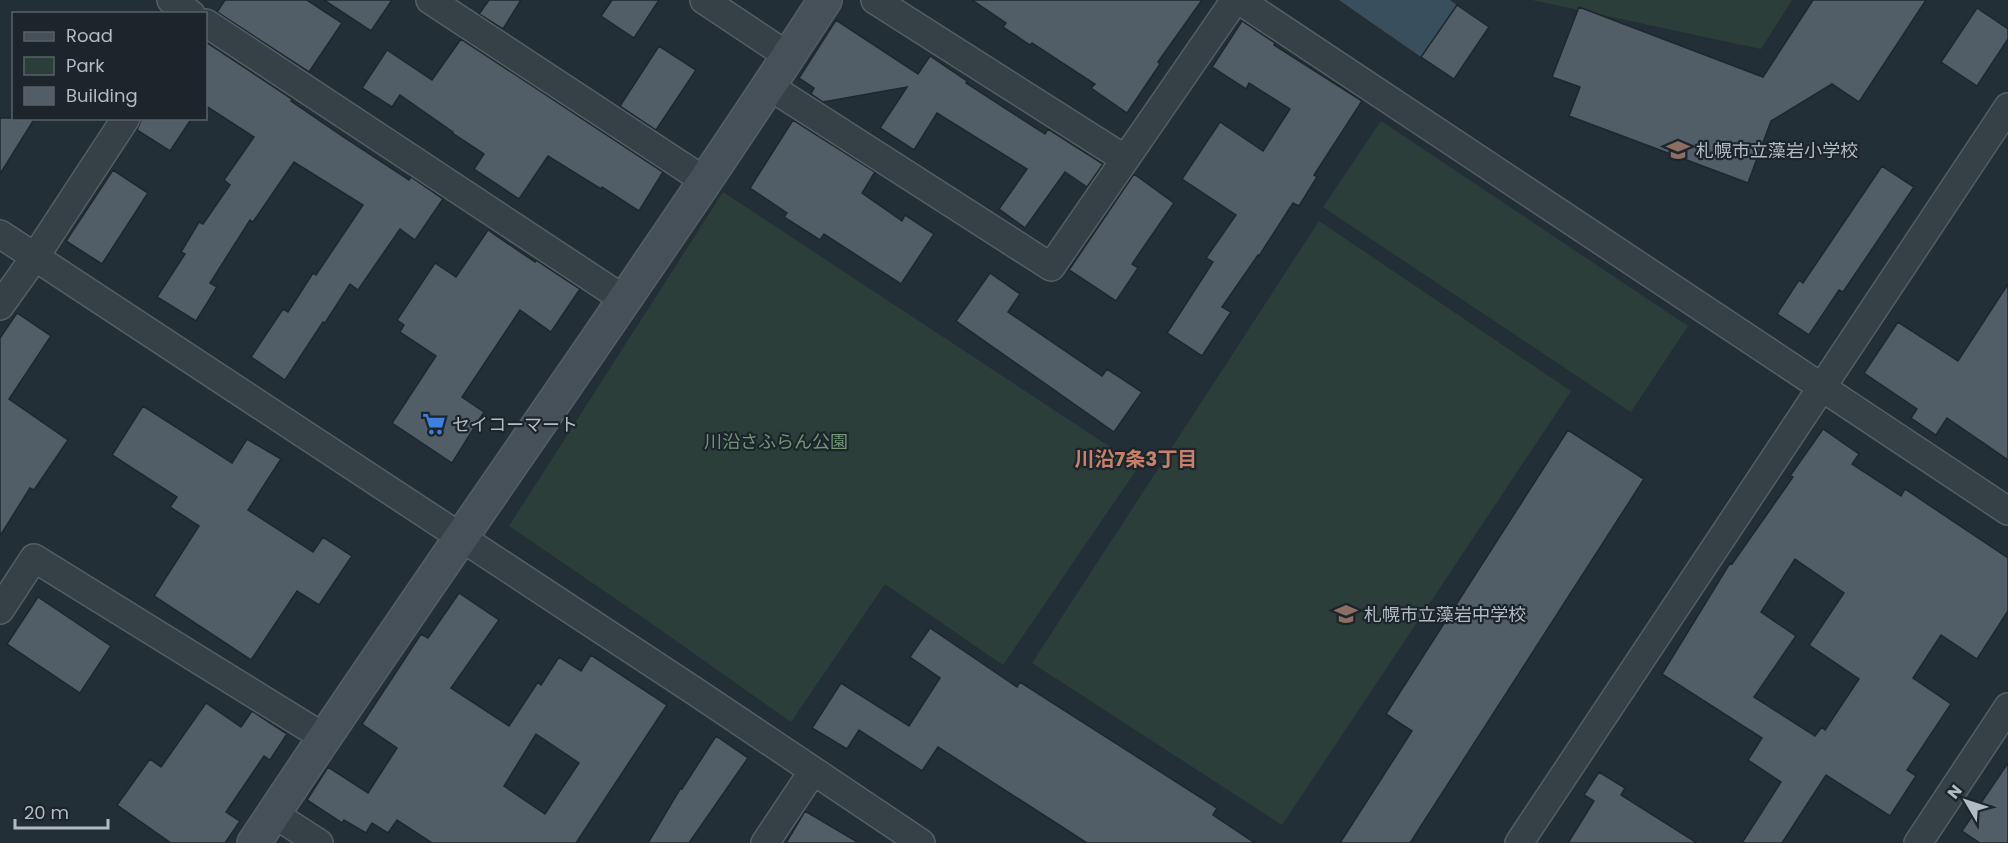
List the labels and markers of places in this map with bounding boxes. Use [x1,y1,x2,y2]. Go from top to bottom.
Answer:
school or university icon: 札幌市立藻岩小学校 [1665,137,1691,163]
place label: 札幌市立藻岩小学校 [1696,138,1858,163]
supermarket icon: セイコーマート [421,411,447,437]
place label: セイコーマート [452,412,578,437]
school or university icon: 札幌市立藻岩中学校 [1333,601,1359,627]
place label: 札幌市立藻岩中学校 [1364,602,1526,627]

